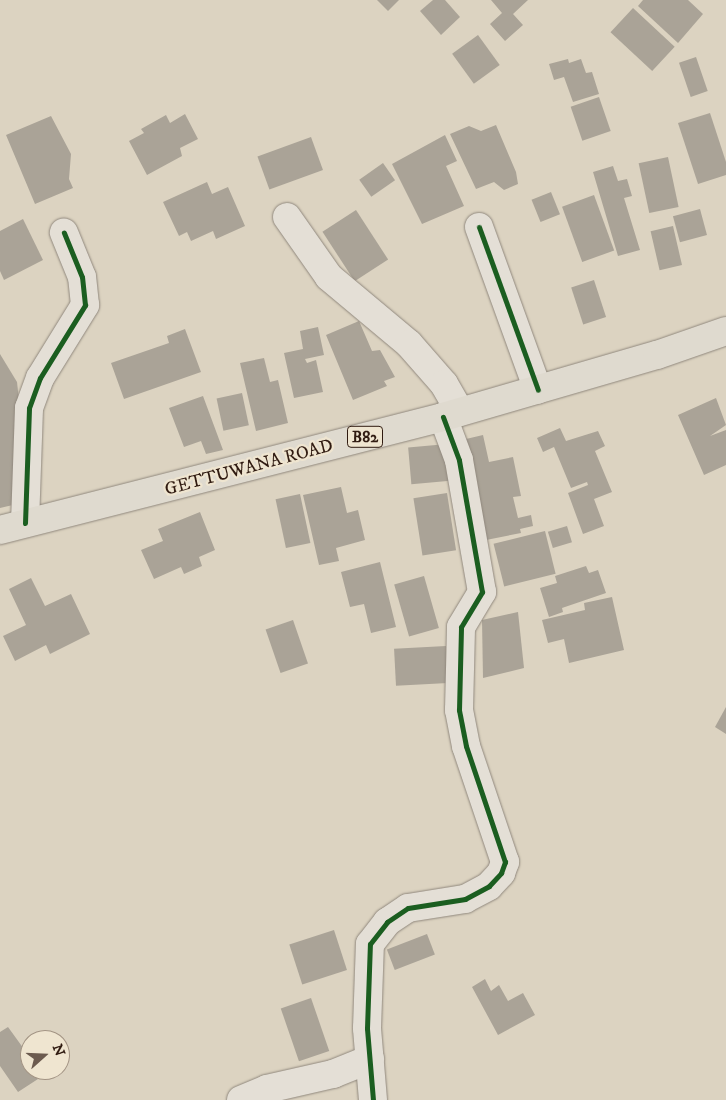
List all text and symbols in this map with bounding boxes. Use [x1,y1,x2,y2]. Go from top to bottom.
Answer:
road number: B82 [346,424,384,451]
street label: GETTUWANA ROAD [163,435,335,501]
north arrow [20,1030,70,1080]
text: N [48,1042,69,1059]

